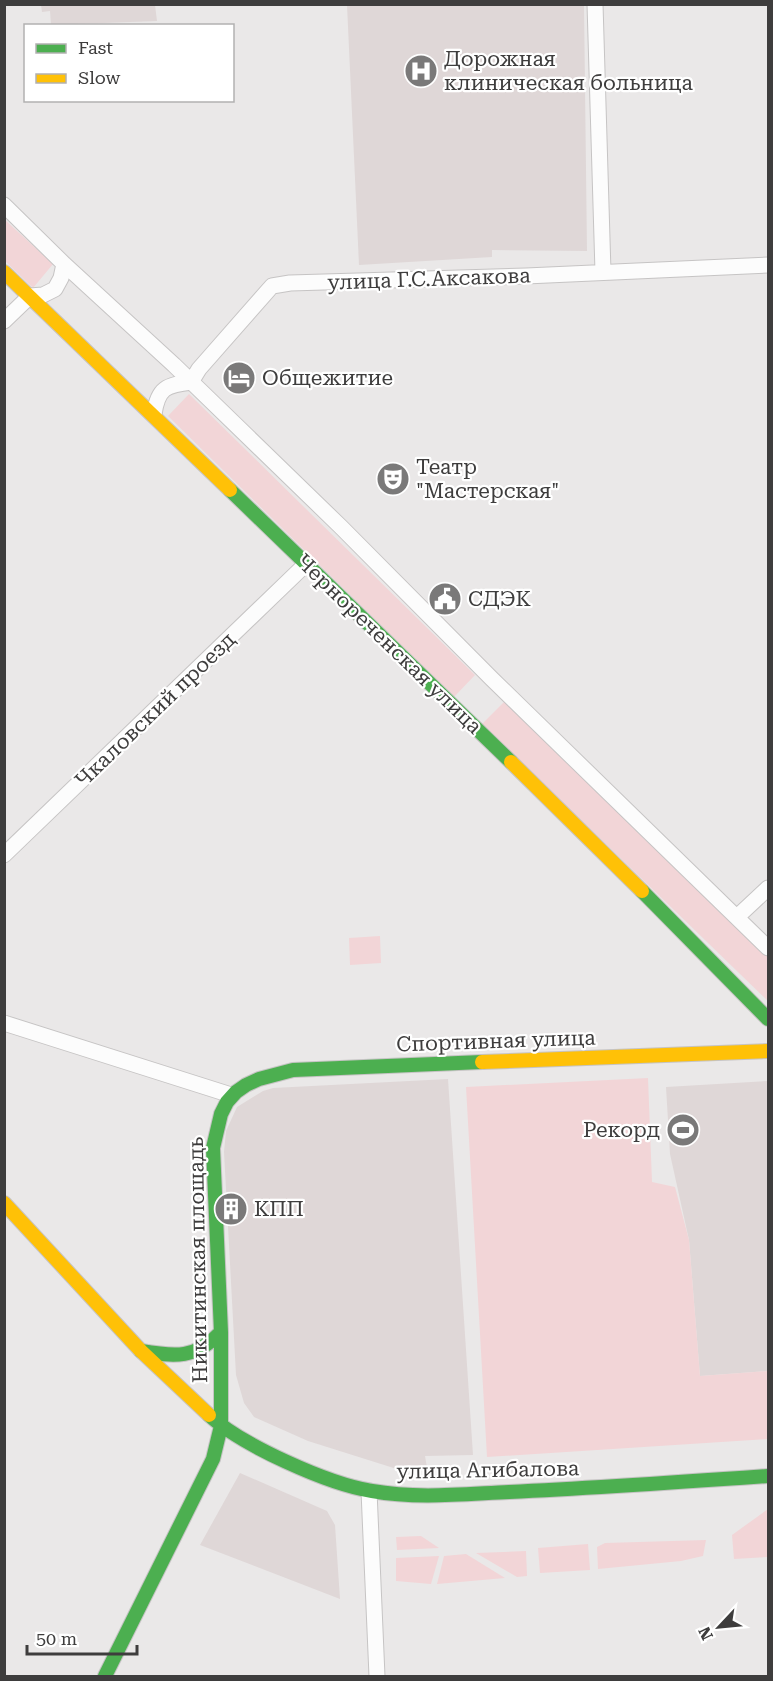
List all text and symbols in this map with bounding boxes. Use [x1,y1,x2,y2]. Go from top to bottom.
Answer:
legend [24,24,234,102]
text: Fast [78,37,113,58]
place label: Дорожная клиническая больница [444,47,693,95]
hospital icon: Дорожная клиническая больница [403,53,439,89]
text: Slow [78,67,120,88]
street label: улица Г.С.Аксакова [327,263,532,295]
hotel icon: Общежитие [221,360,257,396]
place label: Общежитие [262,366,393,390]
place label: Театр "Мастерская" [416,455,559,503]
theatre icon: Театр "Мастерская" [375,461,411,497]
street label: Чернореченская улица [291,549,487,739]
public building icon: СДЭК [427,581,463,617]
place label: СДЭК [468,587,531,611]
street label: Чкаловский проезд [70,627,240,793]
street label: Спортивная улица [396,1026,597,1056]
sports icon: Рекорд [665,1112,701,1148]
place label: Рекорд [583,1118,660,1142]
street label: Никитинская площадь [184,1137,212,1383]
building icon: КПП [213,1191,249,1227]
place label: КПП [254,1197,304,1221]
street label: улица Агибалова [396,1456,580,1484]
north arrow [689,1597,749,1657]
scale bar [27,1618,136,1656]
text: N [695,1624,717,1643]
text: 50 m [36,1628,77,1649]

